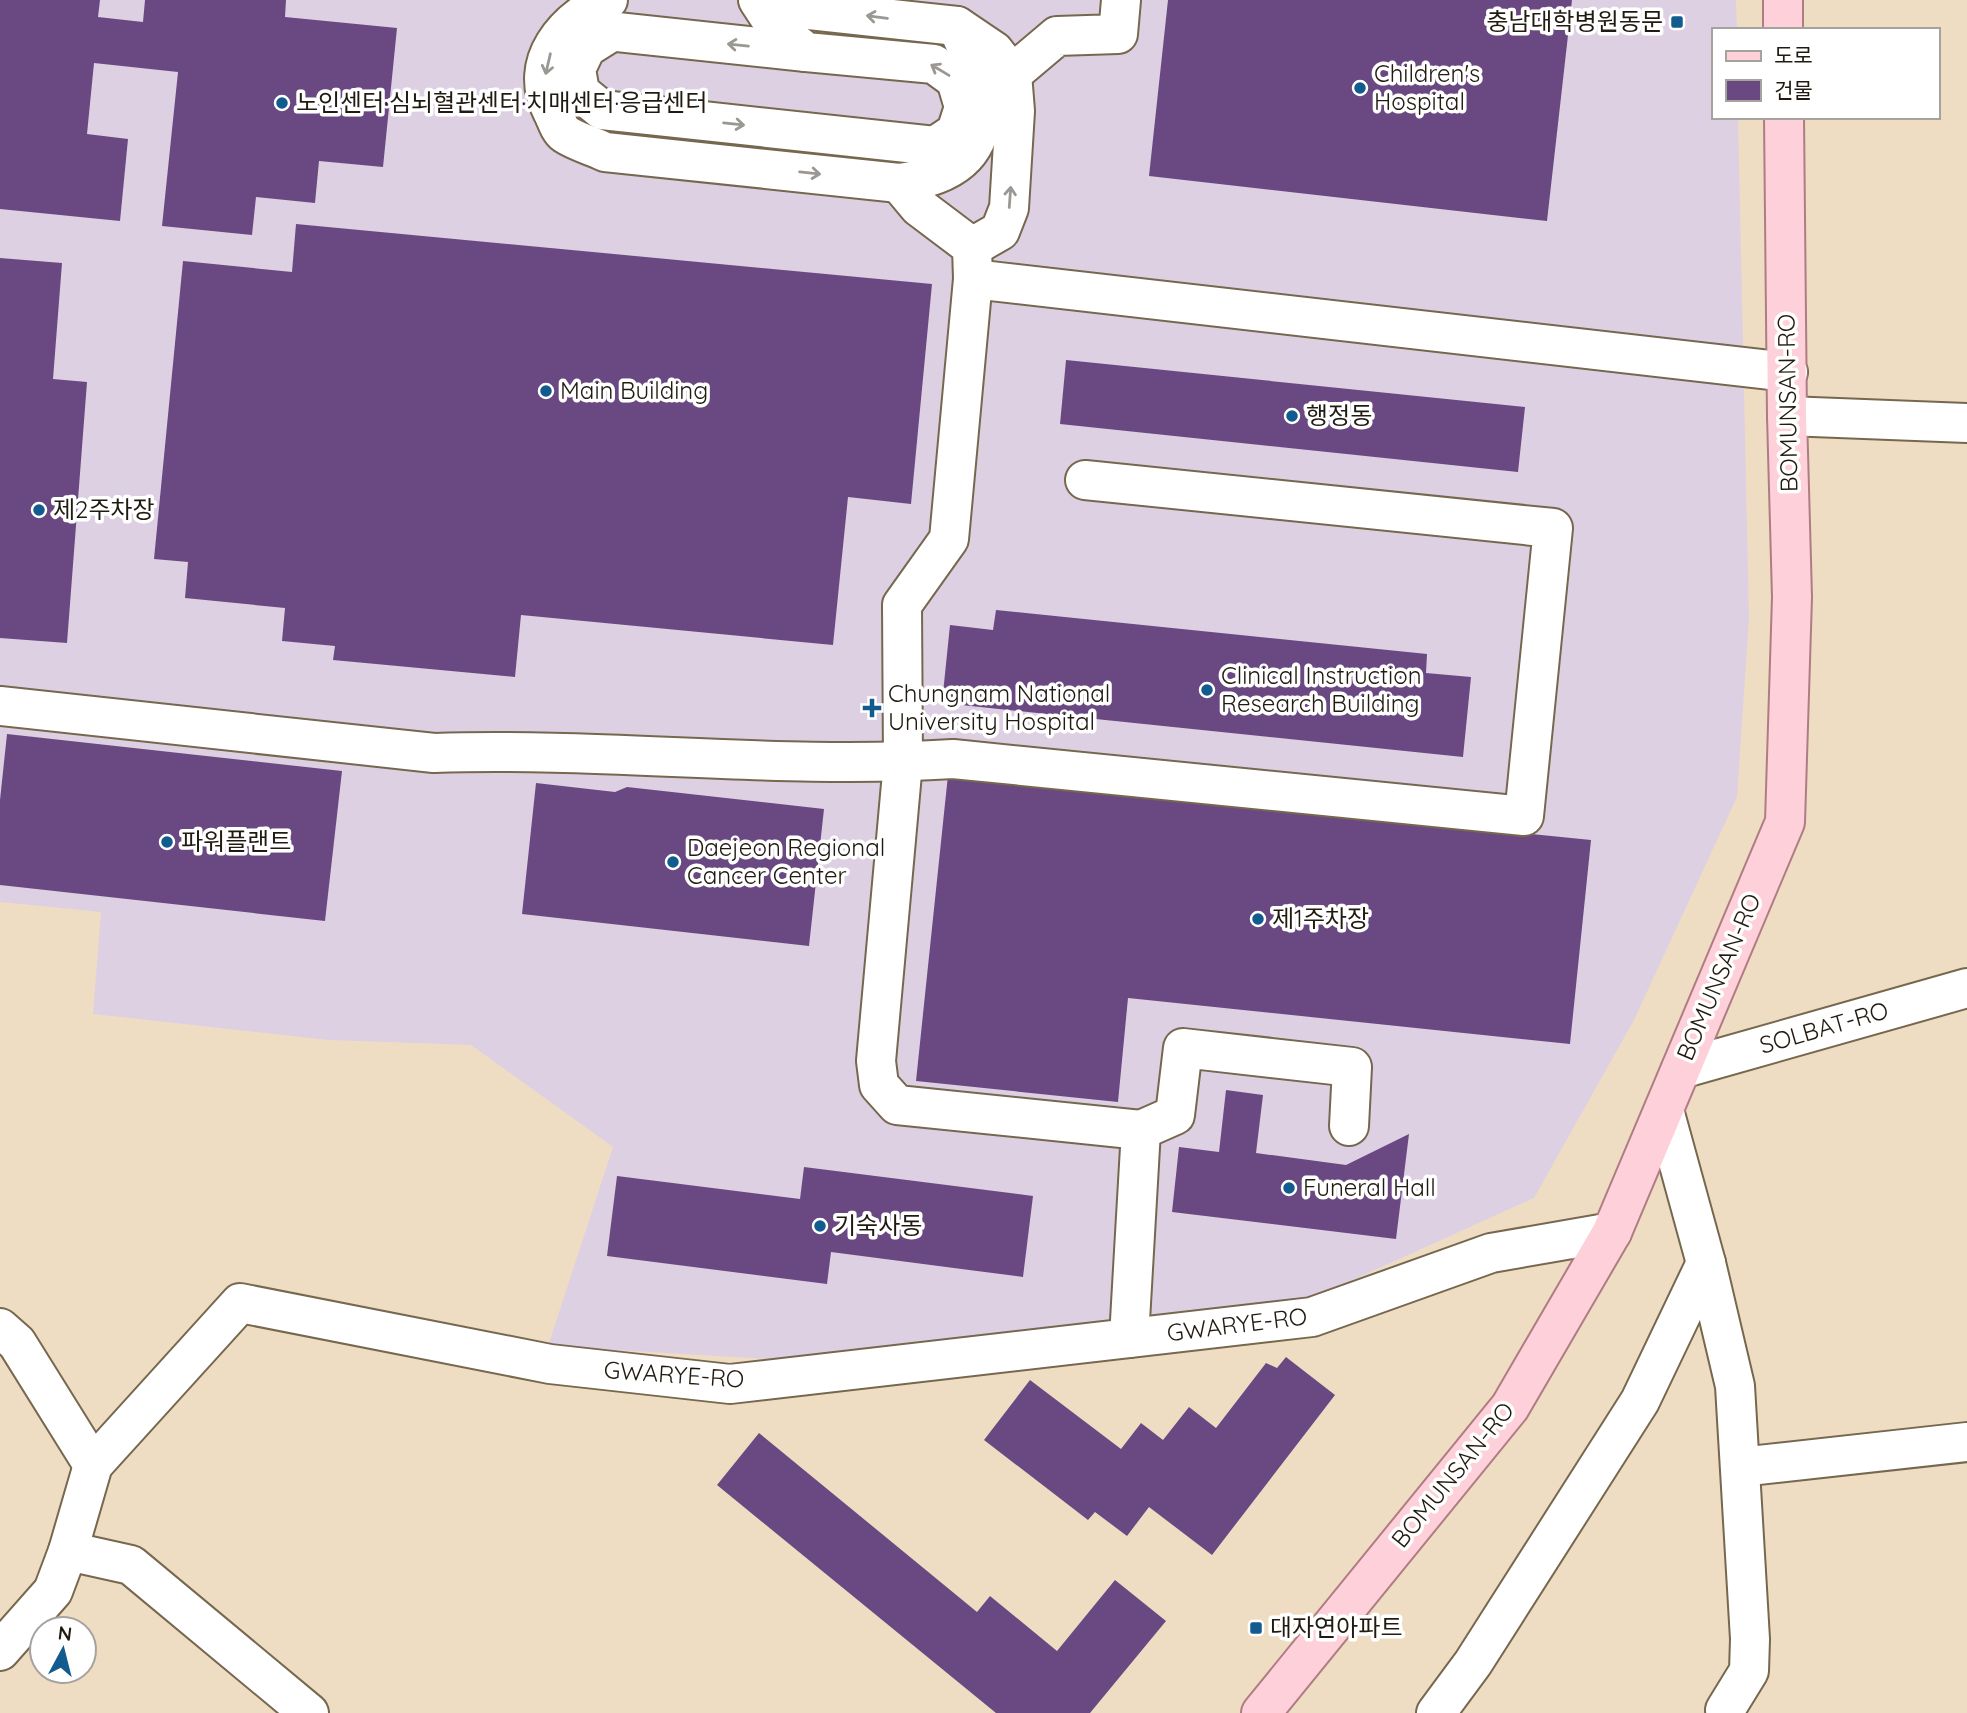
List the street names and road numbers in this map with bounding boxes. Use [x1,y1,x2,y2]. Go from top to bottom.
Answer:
street label: BOMUNSAN-RO [1770,314,1804,493]
street label: BOMUNSAN-RO [1669,889,1767,1065]
street label: SOLBAT-RO [1756,994,1892,1060]
street label: GWARYE-RO [1165,1301,1309,1347]
street label: GWARYE-RO [603,1354,745,1394]
street label: BOMUNSAN-RO [1384,1396,1520,1553]

